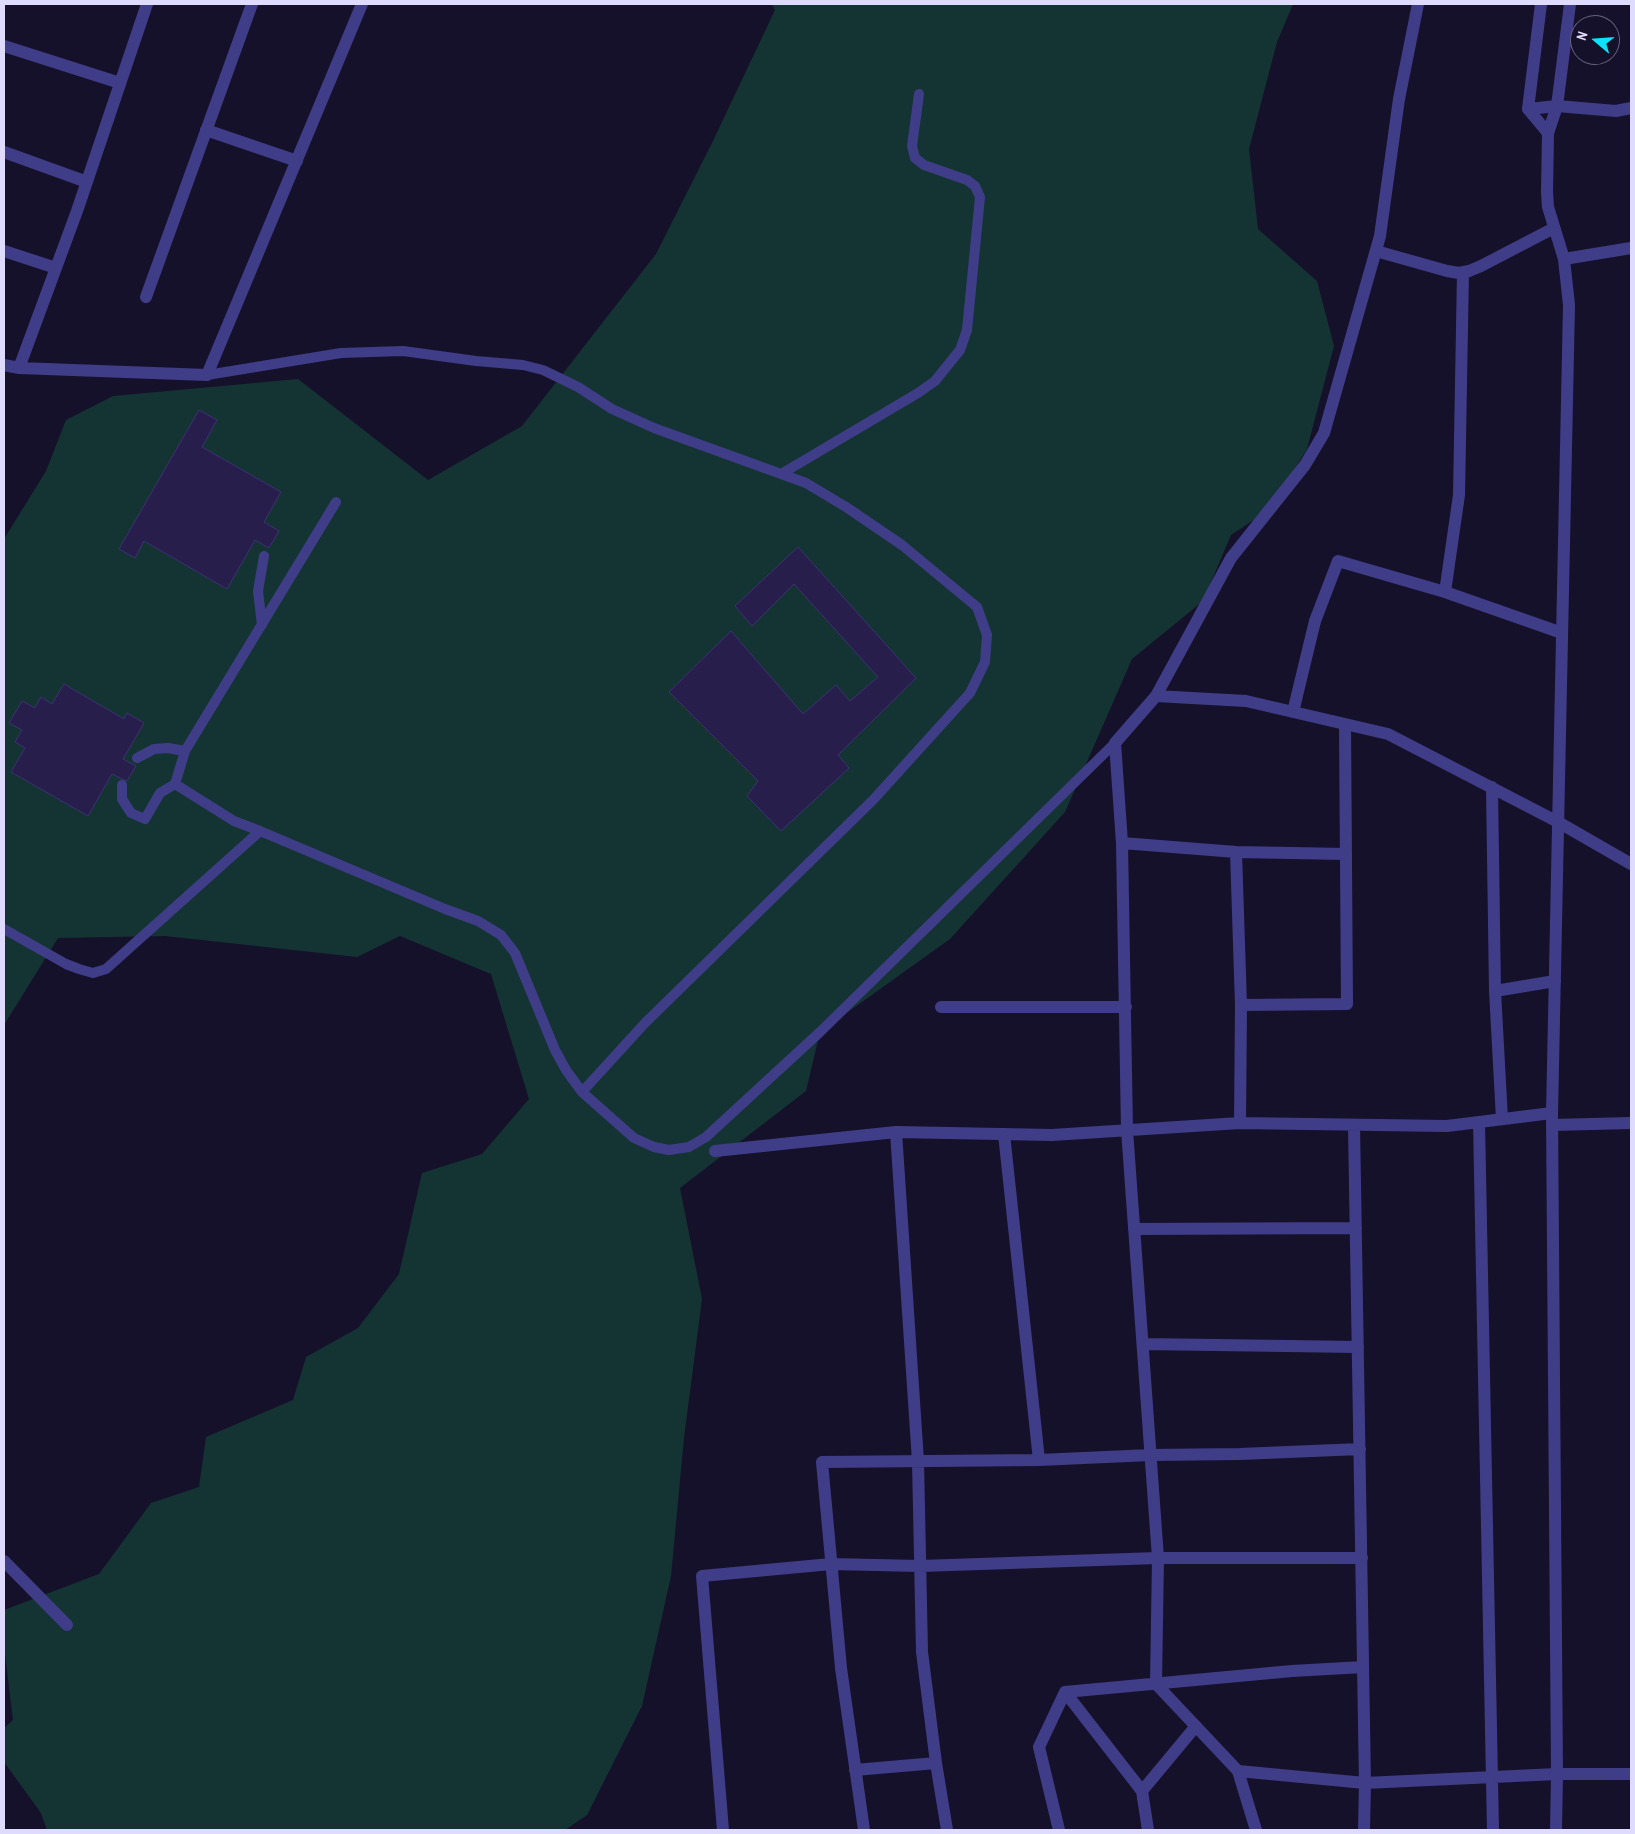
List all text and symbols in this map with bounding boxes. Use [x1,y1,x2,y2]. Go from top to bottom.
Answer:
north arrow [1570,15,1620,65]
text: N [1572,29,1592,42]

